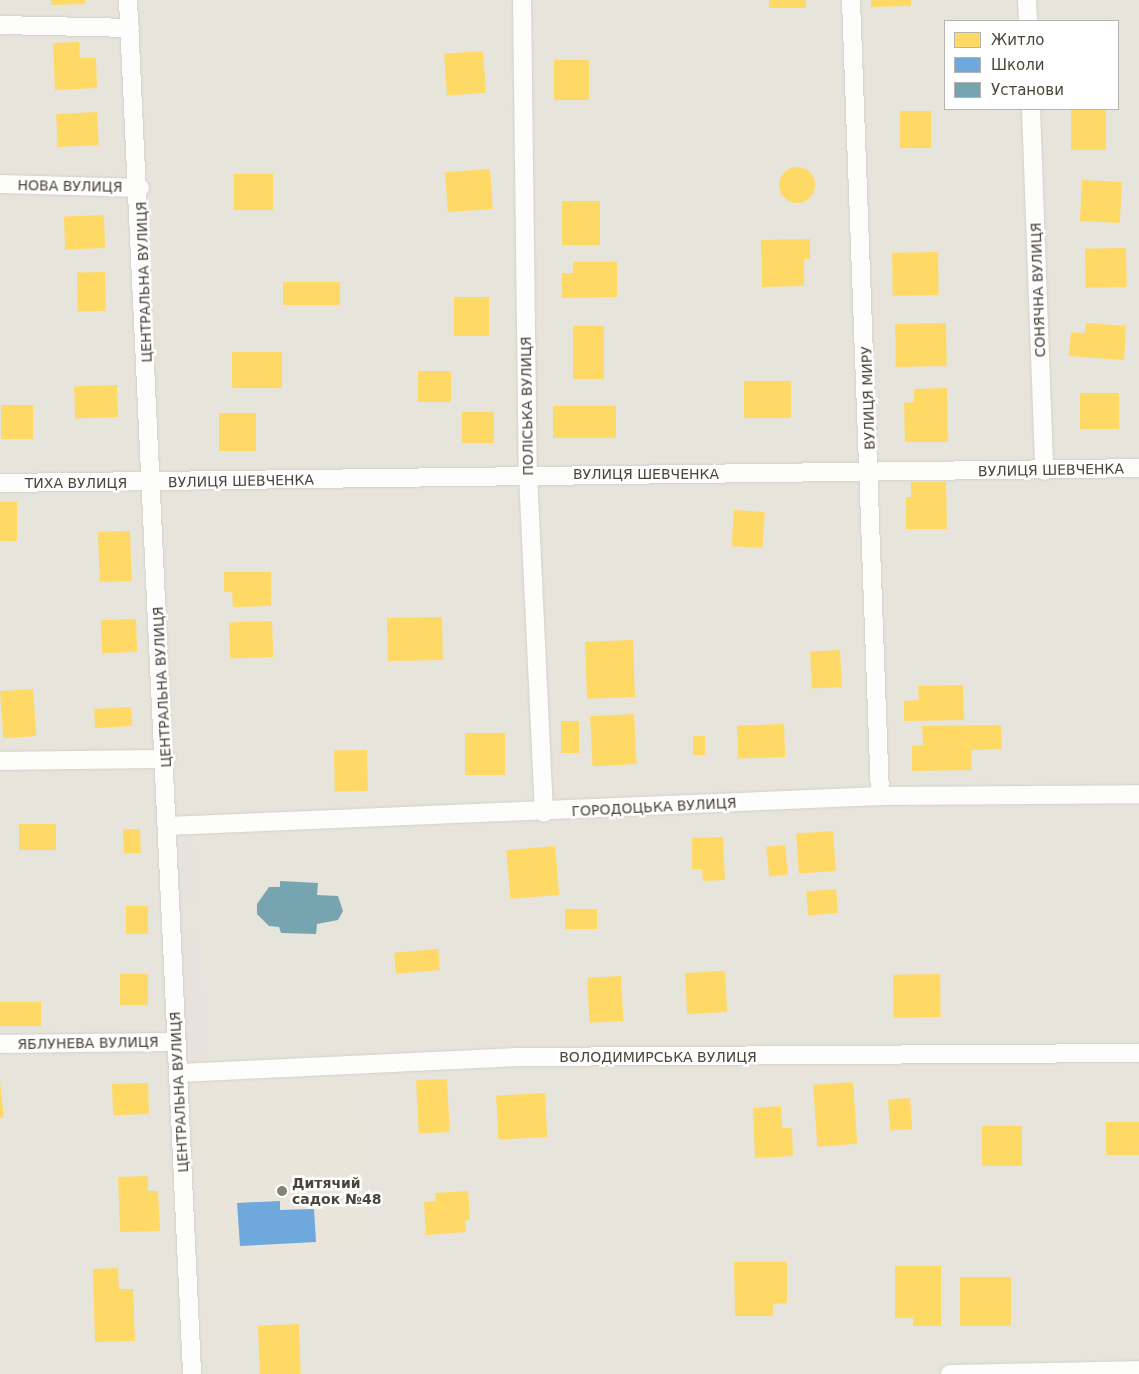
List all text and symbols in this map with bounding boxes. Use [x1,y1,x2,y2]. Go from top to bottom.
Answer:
legend [944,20,1119,110]
text: Житло [991,31,1044,49]
text: Школи [991,56,1045,74]
text: Установи [991,81,1064,99]
street label: НОВА ВУЛИЦЯ [17,177,123,195]
street label: ЦЕНТРАЛЬНА ВУЛИЦЯ [133,201,155,363]
street label: СОНЯЧНА ВУЛИЦЯ [1027,222,1049,358]
street label: ПОЛІСЬКА ВУЛИЦЯ [517,336,537,476]
street label: ВУЛИЦЯ МИРУ [858,346,878,450]
street label: ВУЛИЦЯ ШЕВЧЕНКА [978,460,1124,480]
street label: ВУЛИЦЯ ШЕВЧЕНКА [573,466,719,482]
street label: ВУЛИЦЯ ШЕВЧЕНКА [168,471,314,491]
street label: ТИХА ВУЛИЦЯ [25,475,127,491]
street label: ЦЕНТРАЛЬНА ВУЛИЦЯ [149,606,175,768]
street label: ГОРОДОЦЬКА ВУЛИЦЯ [571,794,737,820]
street label: ЦЕНТРАЛЬНА ВУЛИЦЯ [166,1011,192,1173]
street label: ЯБЛУНЕВА ВУЛИЦЯ [17,1033,159,1053]
street label: ВОЛОДИМИРСЬКА ВУЛИЦЯ [559,1049,757,1065]
place label: Дитячий садок №48 [292,1175,381,1208]
marker: Дитячий садок №48 [276,1185,288,1197]

